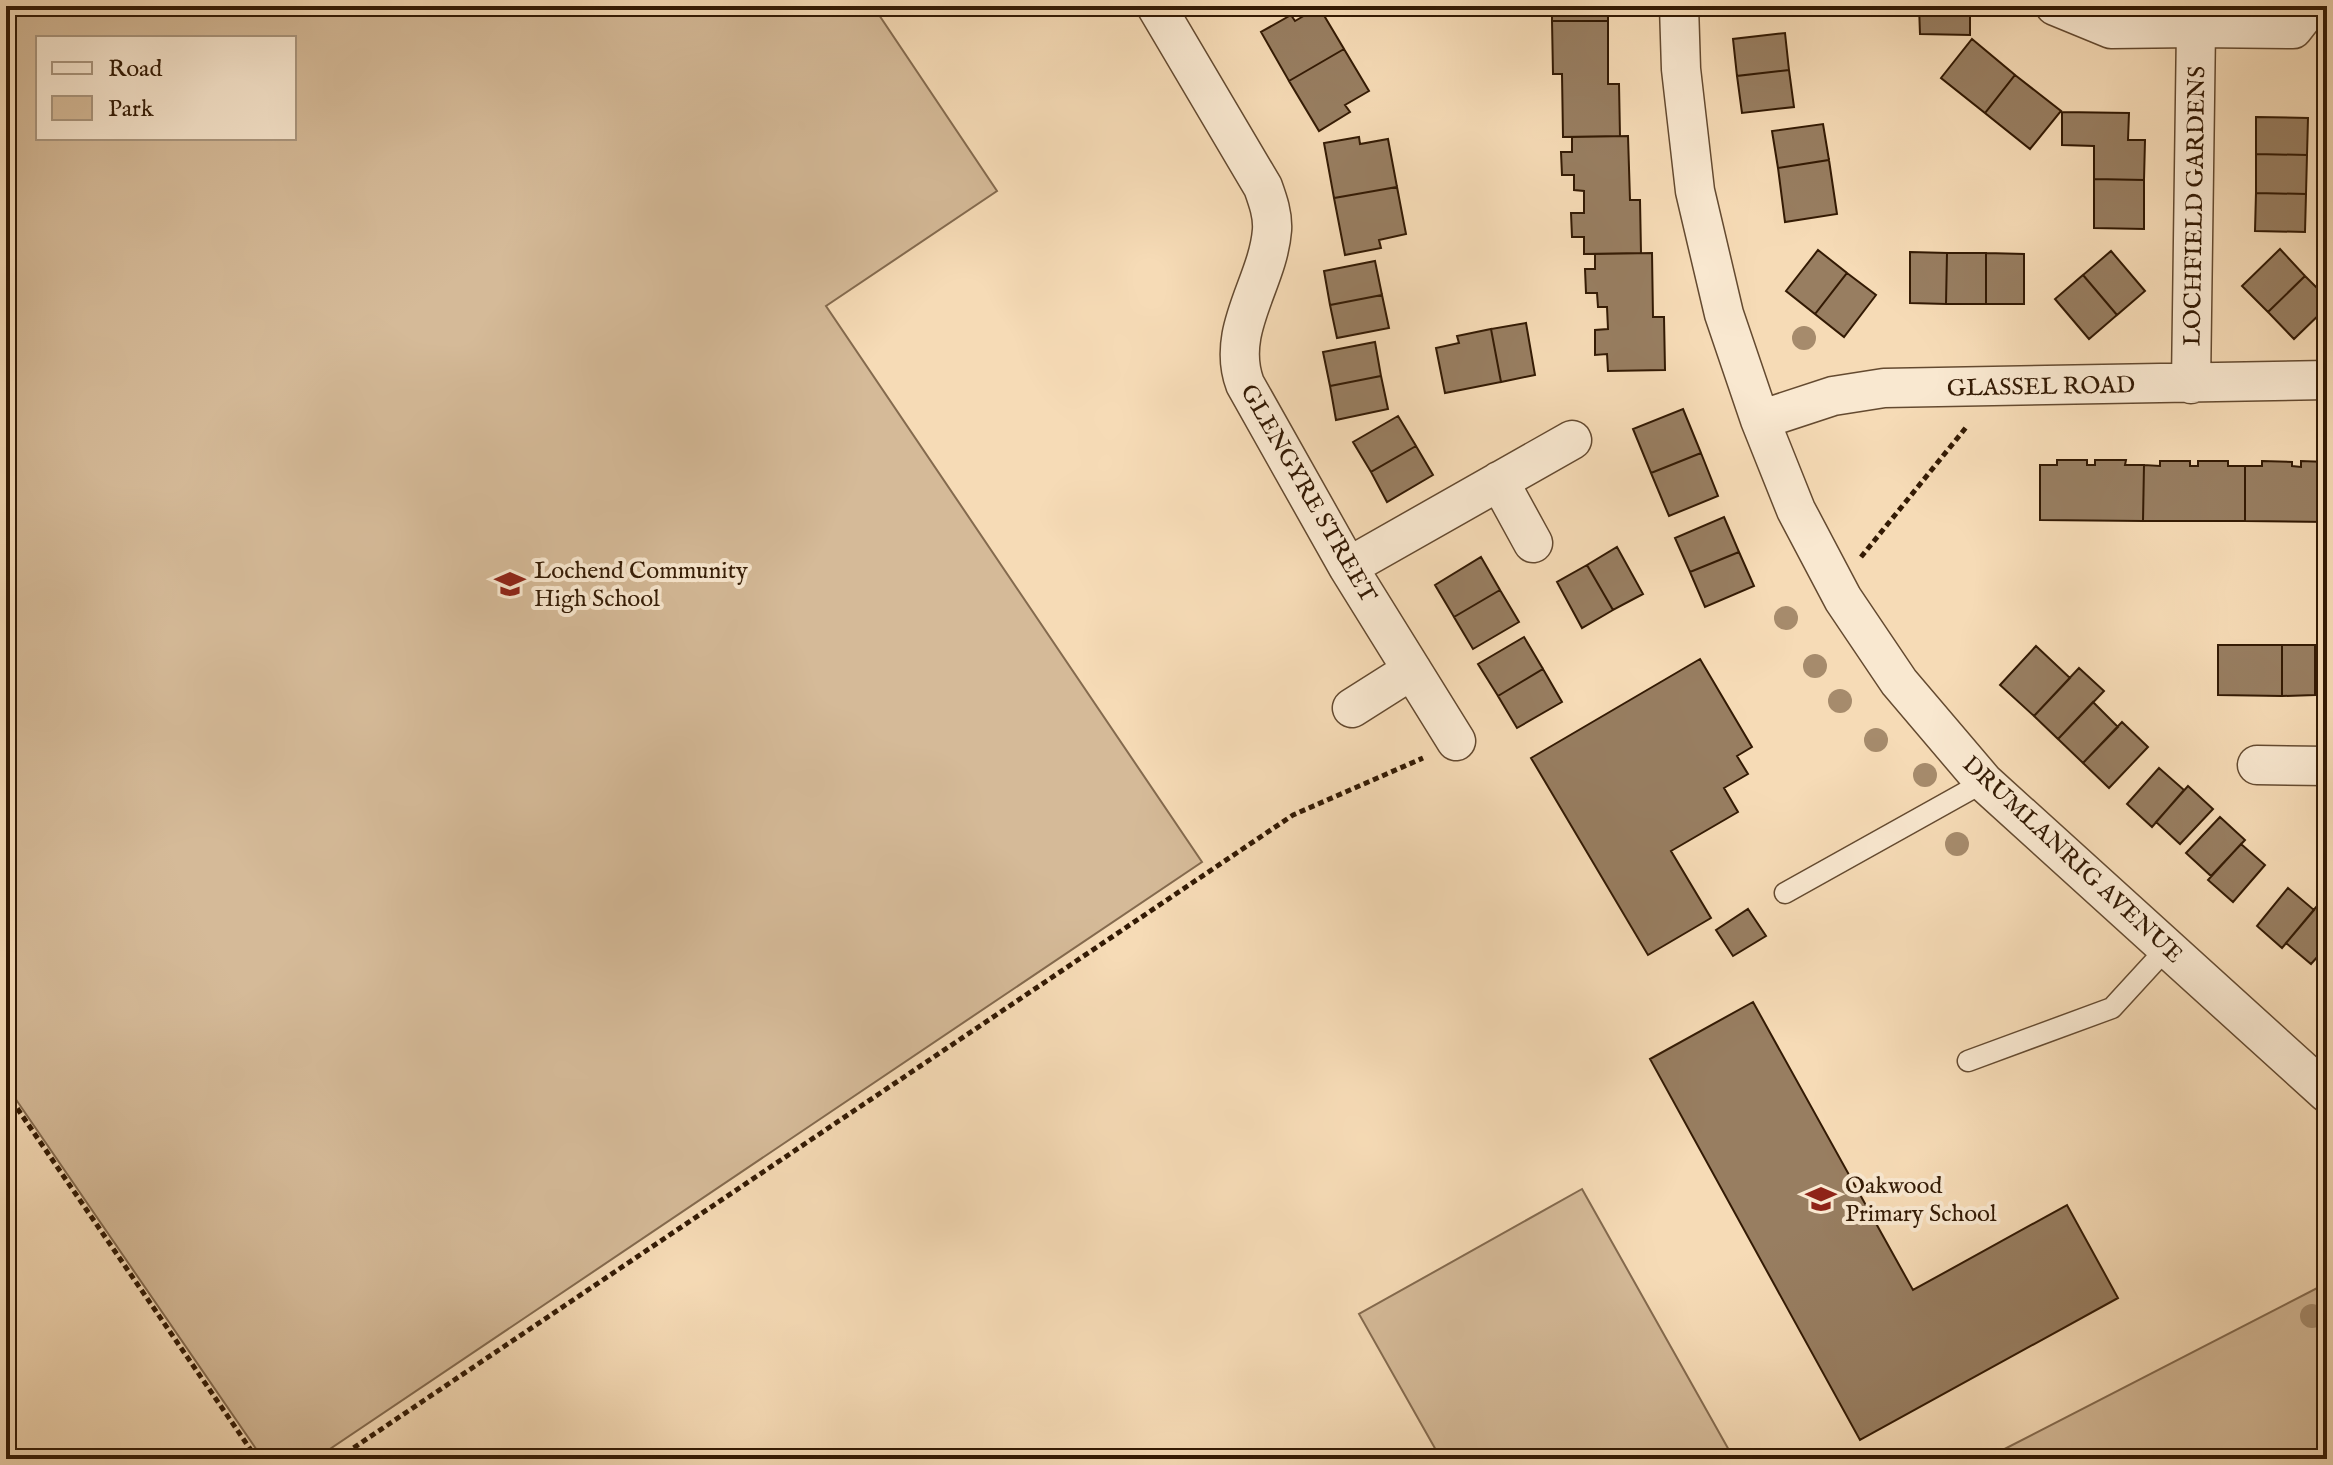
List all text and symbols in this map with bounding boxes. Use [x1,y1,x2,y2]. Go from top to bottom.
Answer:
legend [36,36,296,140]
text: Road [108,54,162,85]
street label: LOCHFIELD GARDENS [2178,66,2213,346]
text: Park [108,94,154,125]
street label: GLASSEL ROAD [1947,370,2136,405]
street label: GLENGYRE STREET [1232,379,1383,609]
place label: Lochend Community High School [534,556,748,615]
school or university icon: Lochend Community High School [493,567,527,601]
street label: DRUMLANRIG AVENUE [1955,750,2189,971]
place label: Oakwood Primary School [1845,1171,1997,1230]
school or university icon: Oakwood Primary School [1804,1182,1838,1216]

